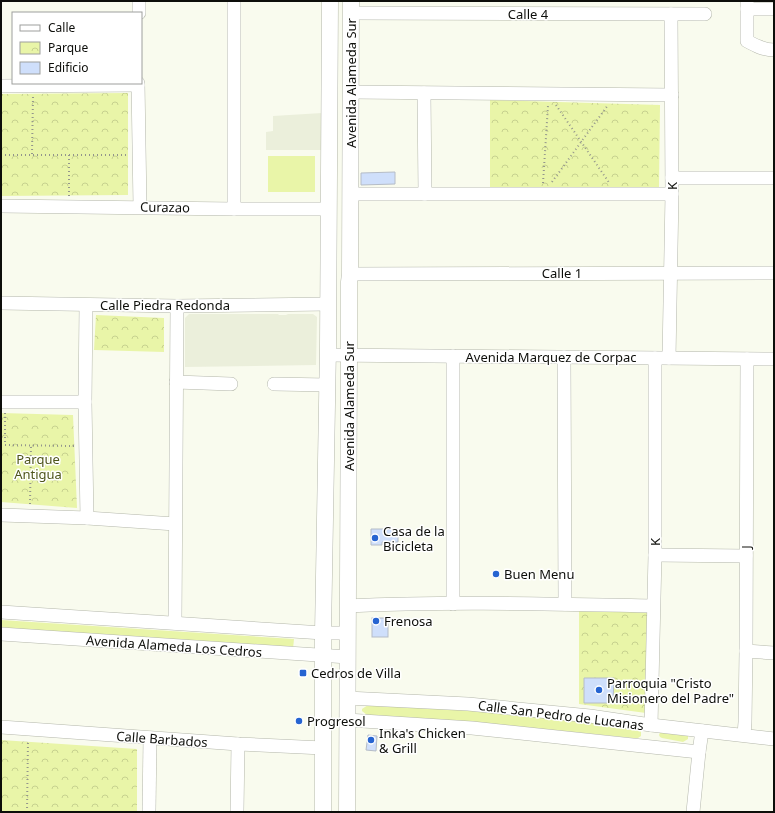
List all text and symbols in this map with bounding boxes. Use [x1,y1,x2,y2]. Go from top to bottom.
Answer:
street label: Calle 4 [508,5,549,23]
legend [12,12,142,84]
street label: Avenida Alameda Sur [342,17,360,148]
text: Calle [48,19,76,36]
text: Parque [48,39,89,56]
text: Edificio [48,59,89,76]
street label: K [663,181,681,190]
street label: Curazao [140,198,190,216]
street label: Calle 1 [542,264,582,282]
street label: Calle Piedra Redonda [100,296,230,314]
street label: Avenida Alameda Sur [340,340,358,471]
street label: Avenida Marquez de Corpac [466,348,636,366]
park label: Parque Antigua [14,450,62,483]
place label: Casa de la Bicicleta [383,522,445,555]
marker: Casa de la Bicicleta [370,533,380,543]
street label: K [646,537,664,546]
street label: J [737,545,755,551]
place label: Buen Menu [504,565,574,583]
marker: Buen Menu [491,569,501,579]
place label: Frenosa [384,612,433,630]
marker: Frenosa [371,616,381,626]
street label: Avenida Alameda Los Cedros [85,631,263,661]
place label: Cedros de Villa [311,664,401,682]
marker: Cedros de Villa [298,668,308,678]
place label: Parroquia "Cristo Misionero del Padre" [607,674,734,707]
marker: Parroquia "Cristo Misionero del Padre" [594,685,604,695]
street label: Calle San Pedro de Lucanas [477,696,645,734]
place label: Progresol [307,712,366,730]
marker: Progresol [294,716,304,726]
place label: Inka's Chicken & Grill [379,724,466,757]
street label: Calle Barbados [116,727,208,751]
marker: Inka's Chicken & Grill [366,735,376,745]

